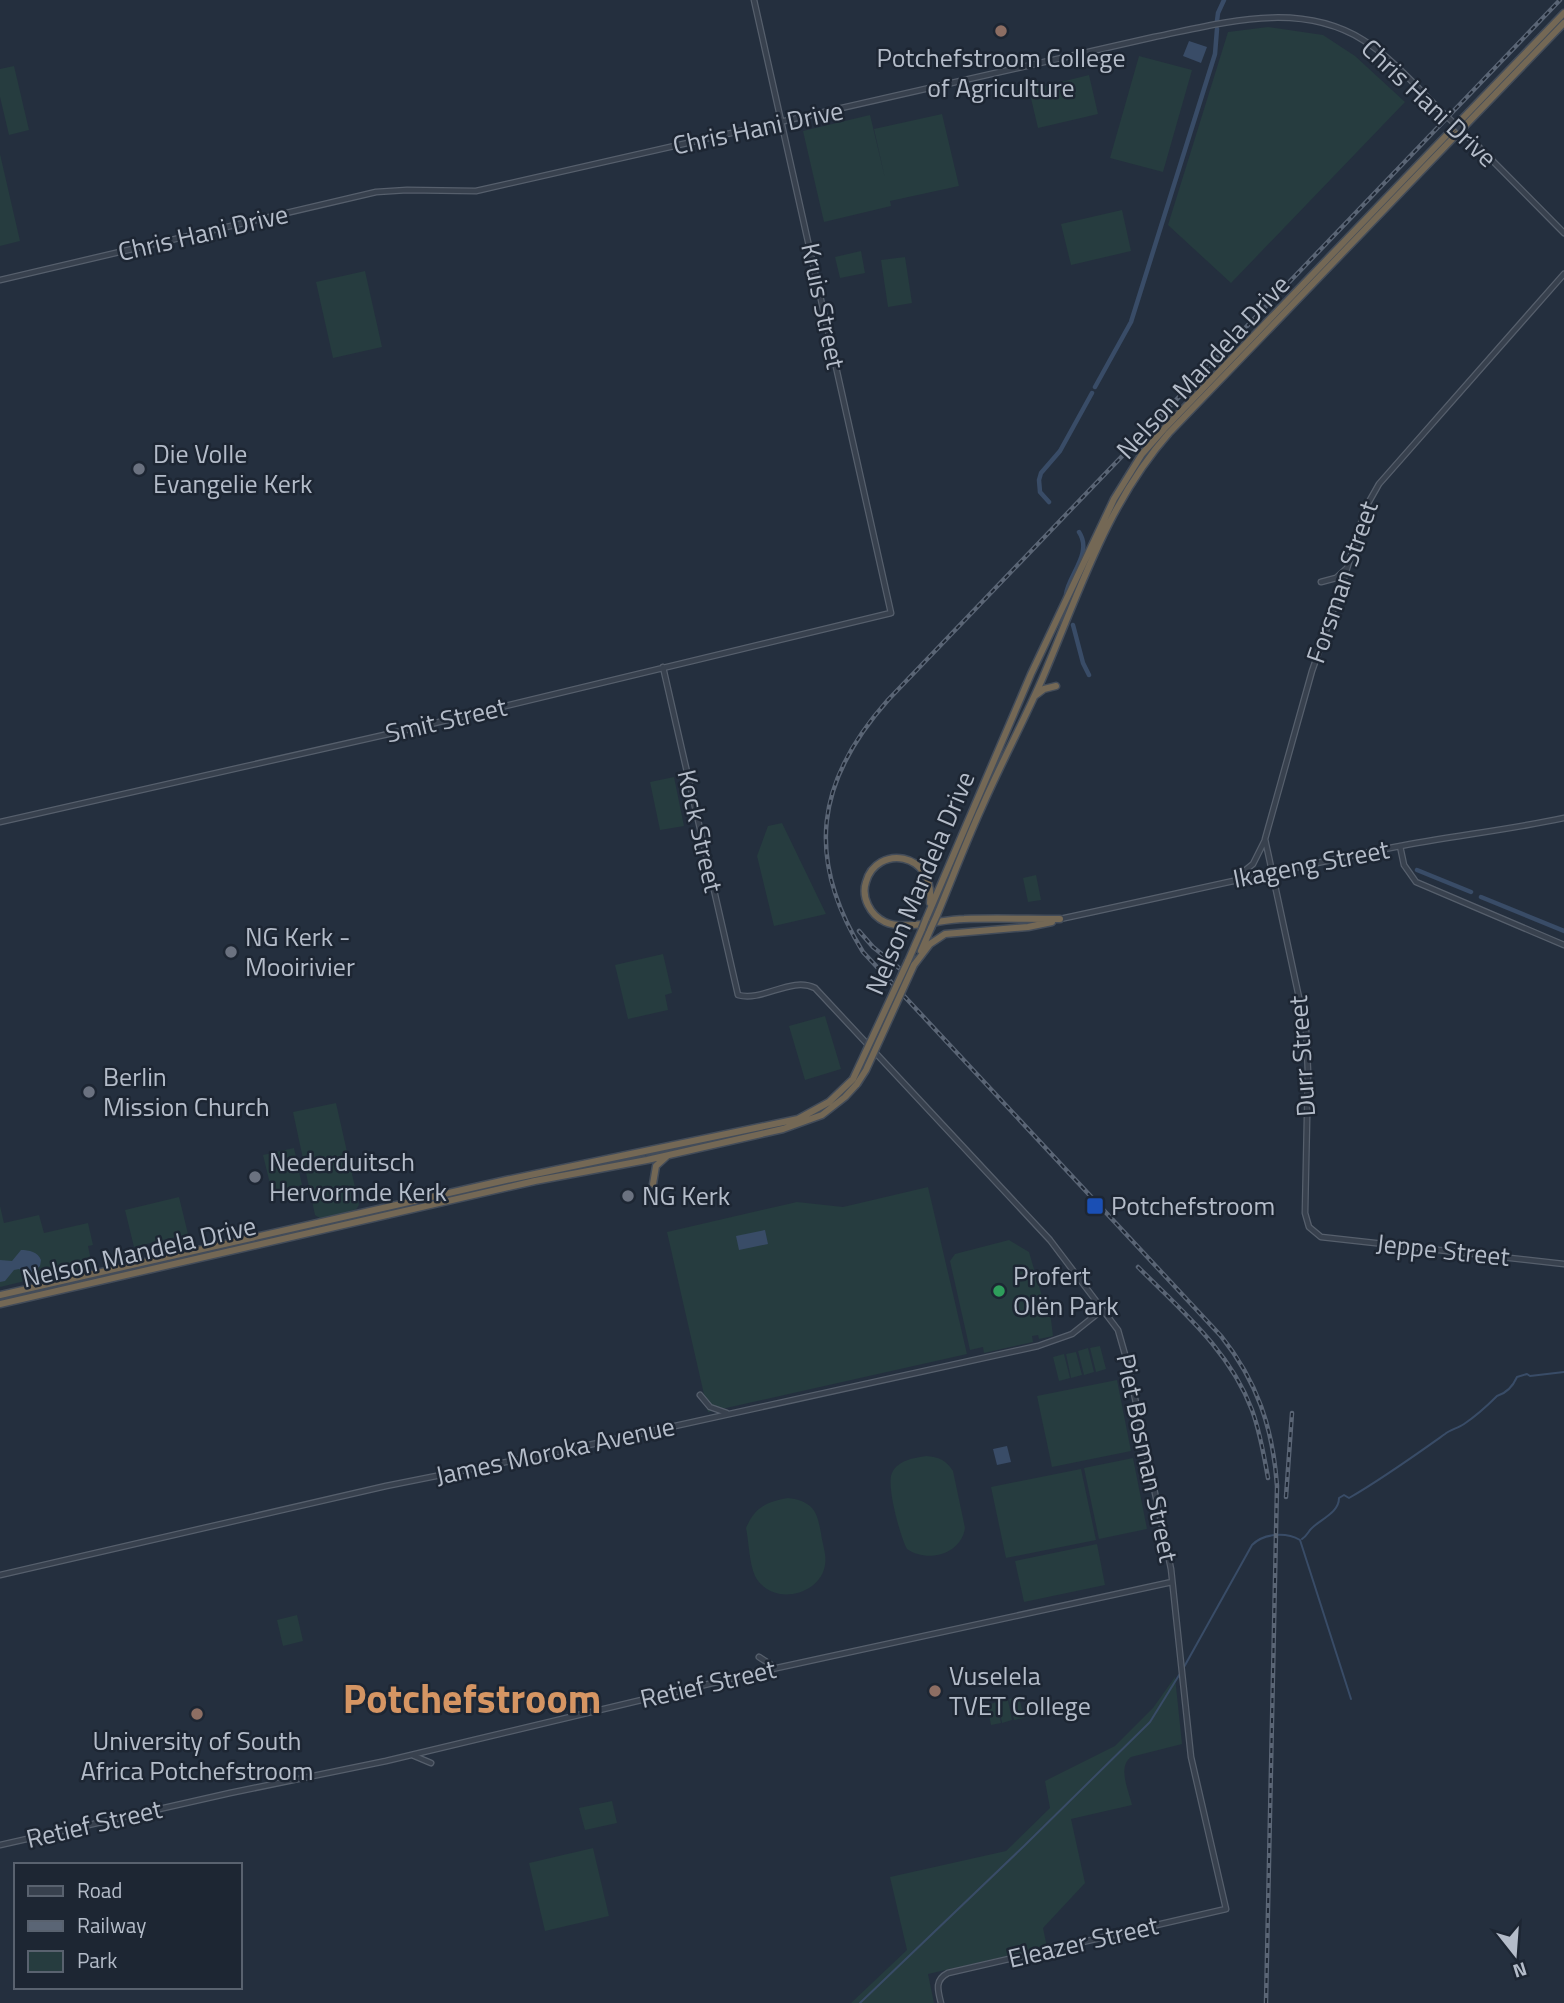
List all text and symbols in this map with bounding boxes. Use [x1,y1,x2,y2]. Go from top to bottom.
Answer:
marker: Potchefstroom College of Agriculture [993,23,1009,39]
street label: Chris Hani Drive [1353,29,1506,176]
place label: Potchefstroom College of Agriculture [876,38,1126,107]
street label: Chris Hani Drive [669,90,847,165]
street label: Chris Hani Drive [114,194,292,271]
street label: Kruis Street [791,239,856,373]
street label: Nelson Mandela Drive [1107,266,1299,468]
place label: Die Volle Evangelie Kerk [153,434,312,503]
marker: Die Volle Evangelie Kerk [131,461,147,477]
street label: Forsman Street [1295,495,1388,668]
street label: Smit Street [381,687,510,752]
street label: Nelson Mandela Drive [855,765,984,1001]
street label: Kock Street [667,766,734,896]
street label: Ikageng Street [1229,829,1392,898]
place label: NG Kerk - Mooirivier [245,917,355,986]
marker: NG Kerk - Mooirivier [223,944,239,960]
street label: Durr Street [1278,994,1325,1118]
place label: Berlin Mission Church [103,1057,270,1126]
marker: Berlin Mission Church [81,1084,97,1100]
place label: Nederduitsch Hervormde Kerk [269,1142,447,1211]
marker: Nederduitsch Hervormde Kerk [247,1169,263,1185]
place label: NG Kerk [642,1176,730,1215]
place label: Potchefstroom [1111,1186,1275,1225]
marker: NG Kerk [620,1188,636,1204]
marker: Potchefstroom [1085,1196,1105,1216]
street label: Nelson Mandela Drive [18,1206,260,1297]
street label: Jeppe Street [1374,1223,1512,1276]
place label: Profert Olën Park [1013,1256,1119,1325]
marker: Profert Olën Park [991,1283,1007,1299]
street label: Piet Bosman Street [1106,1350,1189,1566]
street label: James Moroka Avenue [432,1406,678,1495]
street label: Retief Street [636,1649,780,1718]
place label: Vuselela TVET College [949,1656,1091,1725]
district label: Potchefstroom [343,1668,601,1729]
marker: Vuselela TVET College [927,1683,943,1699]
marker: University of South Africa Potchefstroom [189,1706,205,1722]
place label: University of South Africa Potchefstroom [81,1721,313,1790]
street label: Retief Street [22,1789,166,1858]
legend [14,1863,242,1989]
text: Road [77,1874,122,1906]
street label: Eleazer Street [1004,1905,1162,1978]
text: Railway [77,1909,146,1941]
north arrow [1480,1919,1550,1989]
text: Park [77,1944,117,1976]
text: N [1510,1955,1531,1987]

